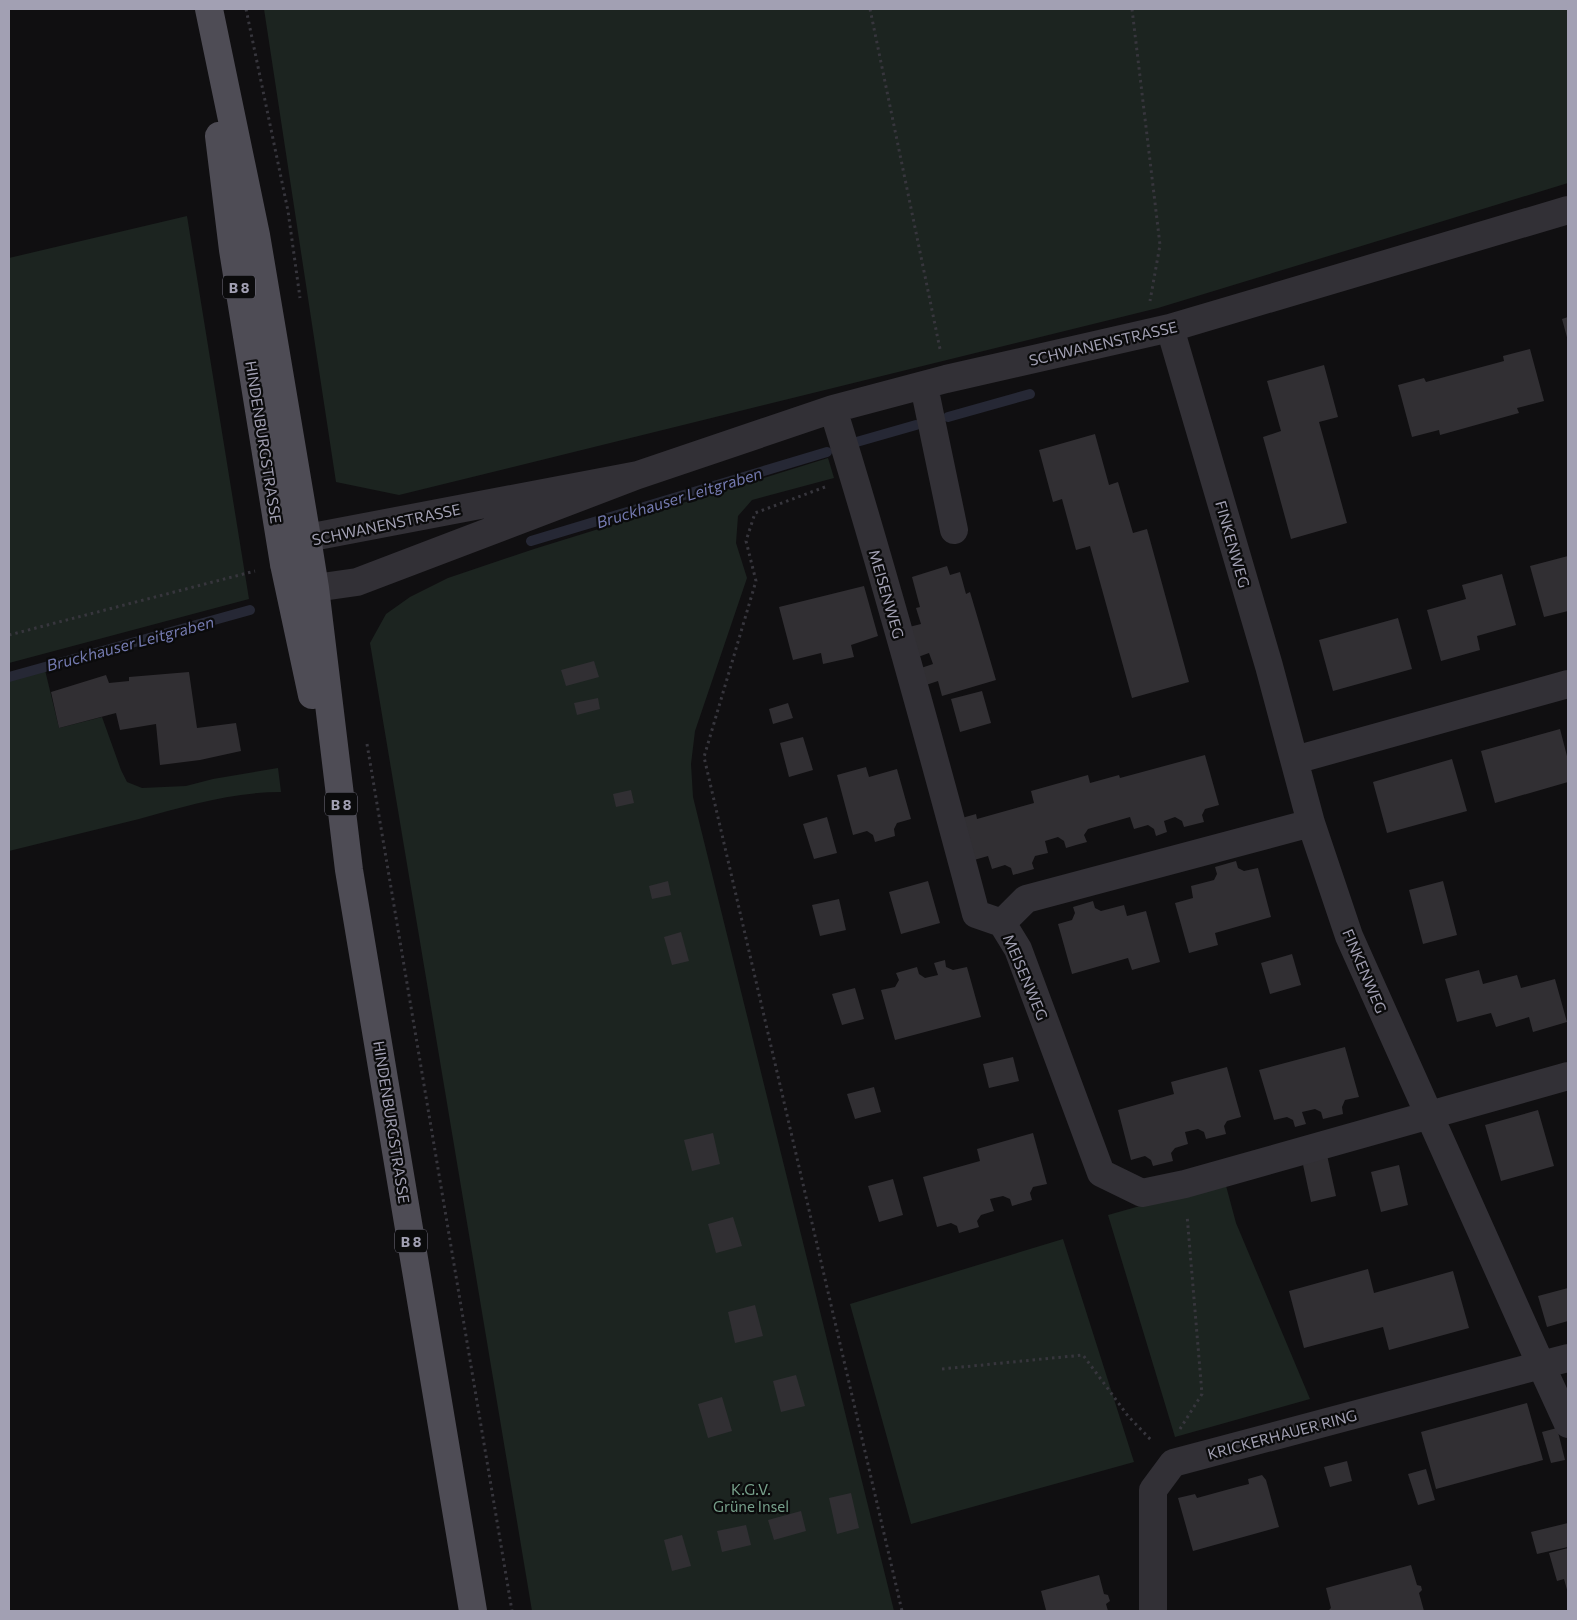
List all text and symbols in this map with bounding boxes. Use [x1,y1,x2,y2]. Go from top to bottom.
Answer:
road number: B 8 [223,276,255,298]
street label: SCHWANENSTRASSE [1027,317,1179,369]
street label: HINDENBURGSTRASSE [242,359,286,525]
water label: Bruckhauser Leitgraben [594,463,764,531]
street label: FINKENWEG [1212,498,1254,590]
street label: SCHWANENSTRASSE [310,499,462,549]
street label: MEISENWEG [866,547,908,641]
water label: Bruckhauser Leitgraben [44,611,216,675]
road number: B 8 [325,792,357,816]
street label: FINKENWEG [1339,926,1391,1016]
street label: MEISENWEG [1000,931,1052,1023]
street label: HINDENBURGSTRASSE [370,1039,414,1205]
road number: B 8 [395,1230,427,1252]
street label: KRICKERHAUER RING [1205,1405,1359,1463]
park label: K.G.V. Grüne Insel [713,1480,789,1515]

